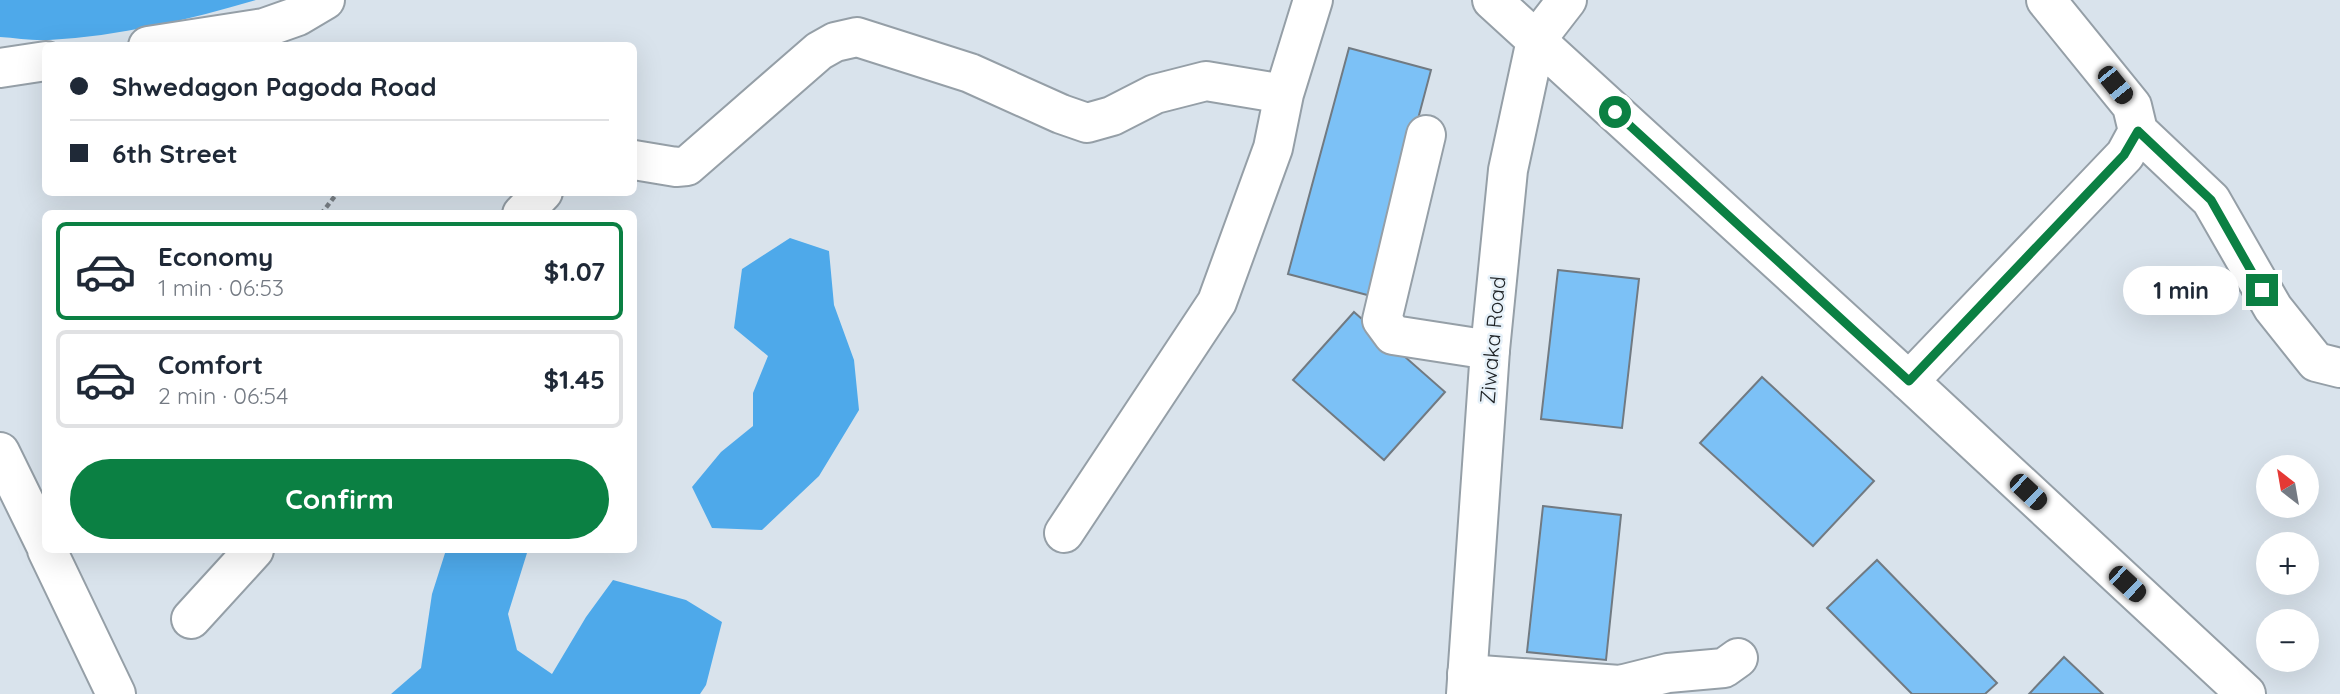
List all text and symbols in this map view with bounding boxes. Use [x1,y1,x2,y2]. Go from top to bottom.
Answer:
car [2094,62,2137,108]
text: Shwedagon Pagoda Road [112,70,437,103]
route start [1599,96,1631,128]
text: 6th Street [112,137,238,170]
icon: car [74,240,137,303]
text: Economy [158,240,273,273]
text: $1.07 [544,255,605,288]
callout: 1 min [2122,266,2238,314]
text: 1 min · 06:53 [158,273,284,302]
route end [2246,274,2278,306]
street label: Ziwaka Road [1473,275,1511,405]
text: 1 min [2153,276,2209,305]
icon: car [74,348,137,411]
text: Comfort [158,348,263,381]
text: $1.45 [543,363,605,396]
text: 2 min · 06:54 [158,381,288,410]
north arrow [2256,455,2319,518]
map controls [2256,455,2319,672]
button: Confirm [70,459,609,539]
car [2006,470,2051,514]
button: + [2256,532,2319,595]
car [2105,562,2150,606]
button: − [2256,609,2319,672]

